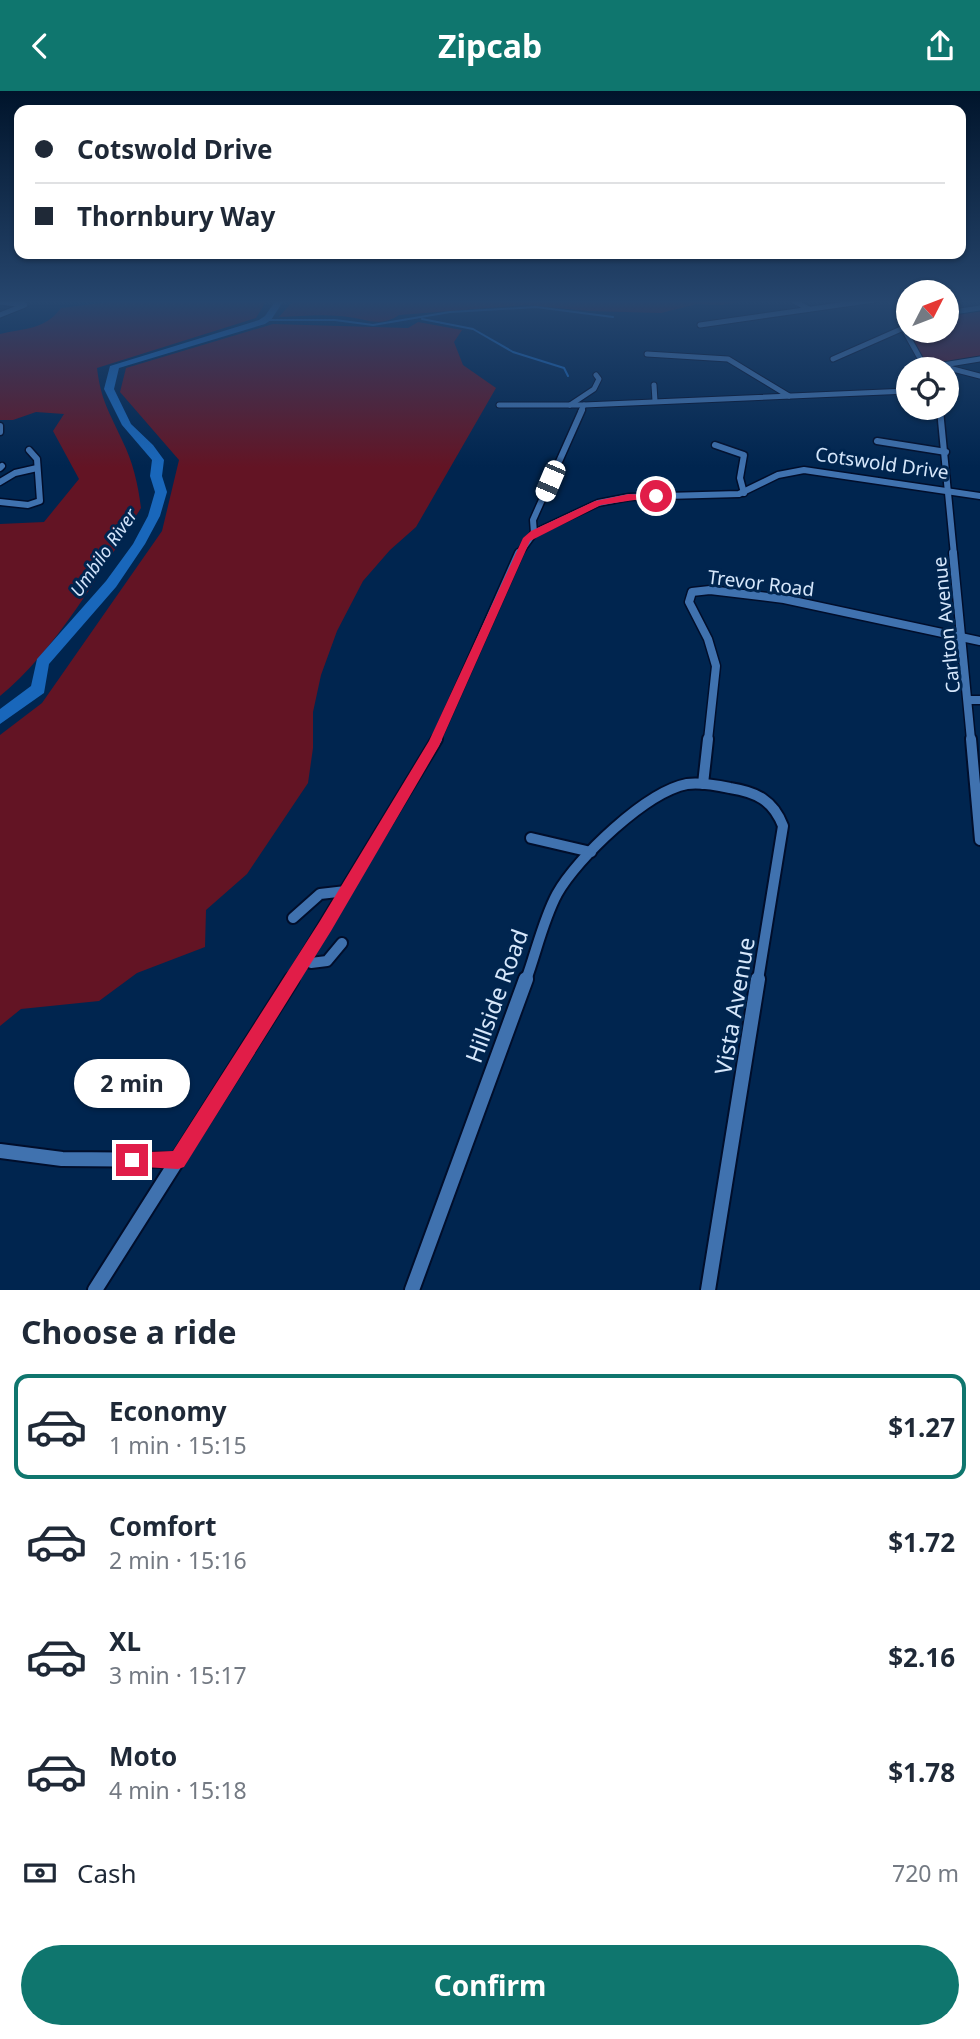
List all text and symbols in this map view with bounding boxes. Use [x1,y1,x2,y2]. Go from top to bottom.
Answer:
text: Zipcab [438,24,542,67]
icon: back [21,27,59,65]
icon: share [921,27,959,65]
text: Cotswold Drive [77,131,273,167]
text: Thornbury Way [77,198,275,234]
north arrow [896,280,959,343]
map controls [896,280,959,420]
button: locate [896,357,959,420]
street label: Cotswold Drive [814,441,950,485]
car [533,458,568,504]
route start [640,480,672,512]
water label: Umbilo River [64,503,143,601]
street label: Carlton Avenue [926,555,966,695]
street label: Trevor Road [706,564,816,602]
street label: Hillside Road [457,924,535,1067]
street label: Vista Avenue [706,935,762,1077]
callout: 2 min [74,1059,190,1107]
text: 2 min [100,1067,164,1099]
route end [116,1144,148,1176]
text: Choose a ride [21,1310,237,1353]
text: Economy [109,1393,227,1429]
icon: car [25,1395,88,1458]
text: $1.27 [888,1409,955,1445]
text: 1 min · 15:15 [109,1429,247,1461]
text: Comfort [109,1508,217,1544]
icon: car [25,1510,88,1573]
text: $1.72 [888,1524,955,1560]
text: 2 min · 15:16 [109,1544,247,1576]
text: XL [109,1623,141,1659]
icon: car [25,1625,88,1688]
text: $2.16 [888,1639,955,1675]
text: 3 min · 15:17 [109,1659,247,1691]
text: Moto [109,1738,177,1774]
icon: car [25,1740,88,1803]
text: $1.78 [888,1754,955,1790]
text: 4 min · 15:18 [109,1774,247,1806]
icon: cash [21,1854,59,1892]
text: Cash [77,1855,137,1891]
text: 720 m [892,1857,959,1889]
button: Confirm [21,1945,959,2025]

